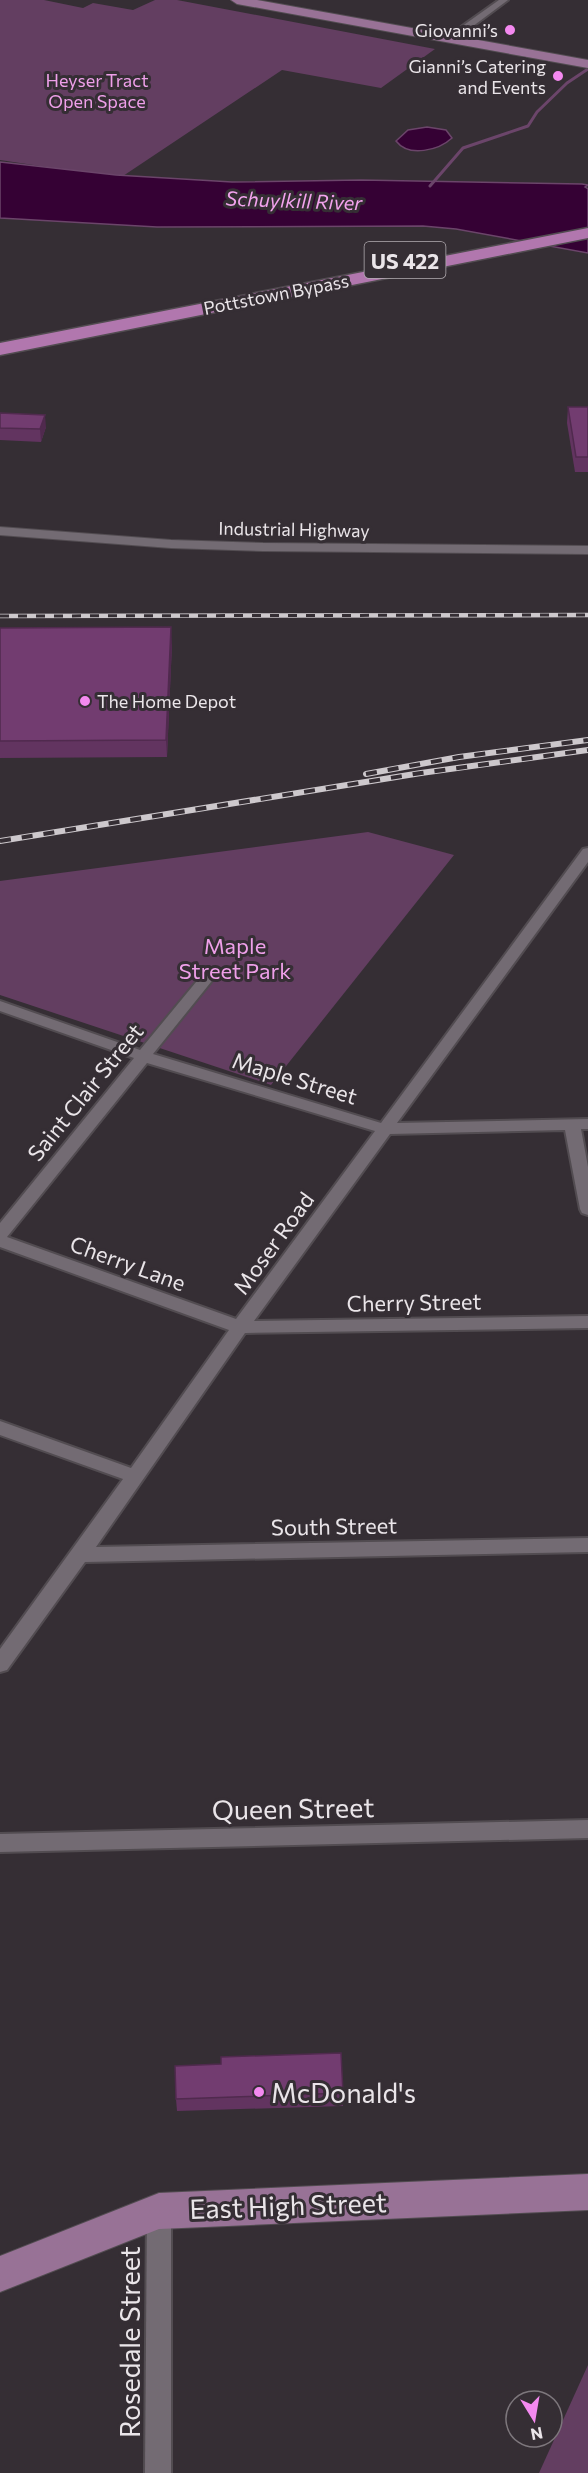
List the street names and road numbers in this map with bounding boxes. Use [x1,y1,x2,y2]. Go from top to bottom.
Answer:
road number: US 422 [364,242,446,278]
street label: Pottstown Bypass [201,269,351,319]
street label: Industrial Highway [218,517,370,541]
street label: Saint Clair Street [21,1018,149,1166]
street label: Maple Street [229,1046,361,1110]
street label: Moser Road [227,1187,319,1299]
street label: Cherry Lane [67,1230,189,1296]
street label: Cherry Street [346,1287,482,1317]
street label: South Street [271,1511,397,1541]
street label: Queen Street [211,1790,375,1826]
street label: East High Street [189,2185,387,2225]
street label: Rosedale Street [113,2246,146,2438]

